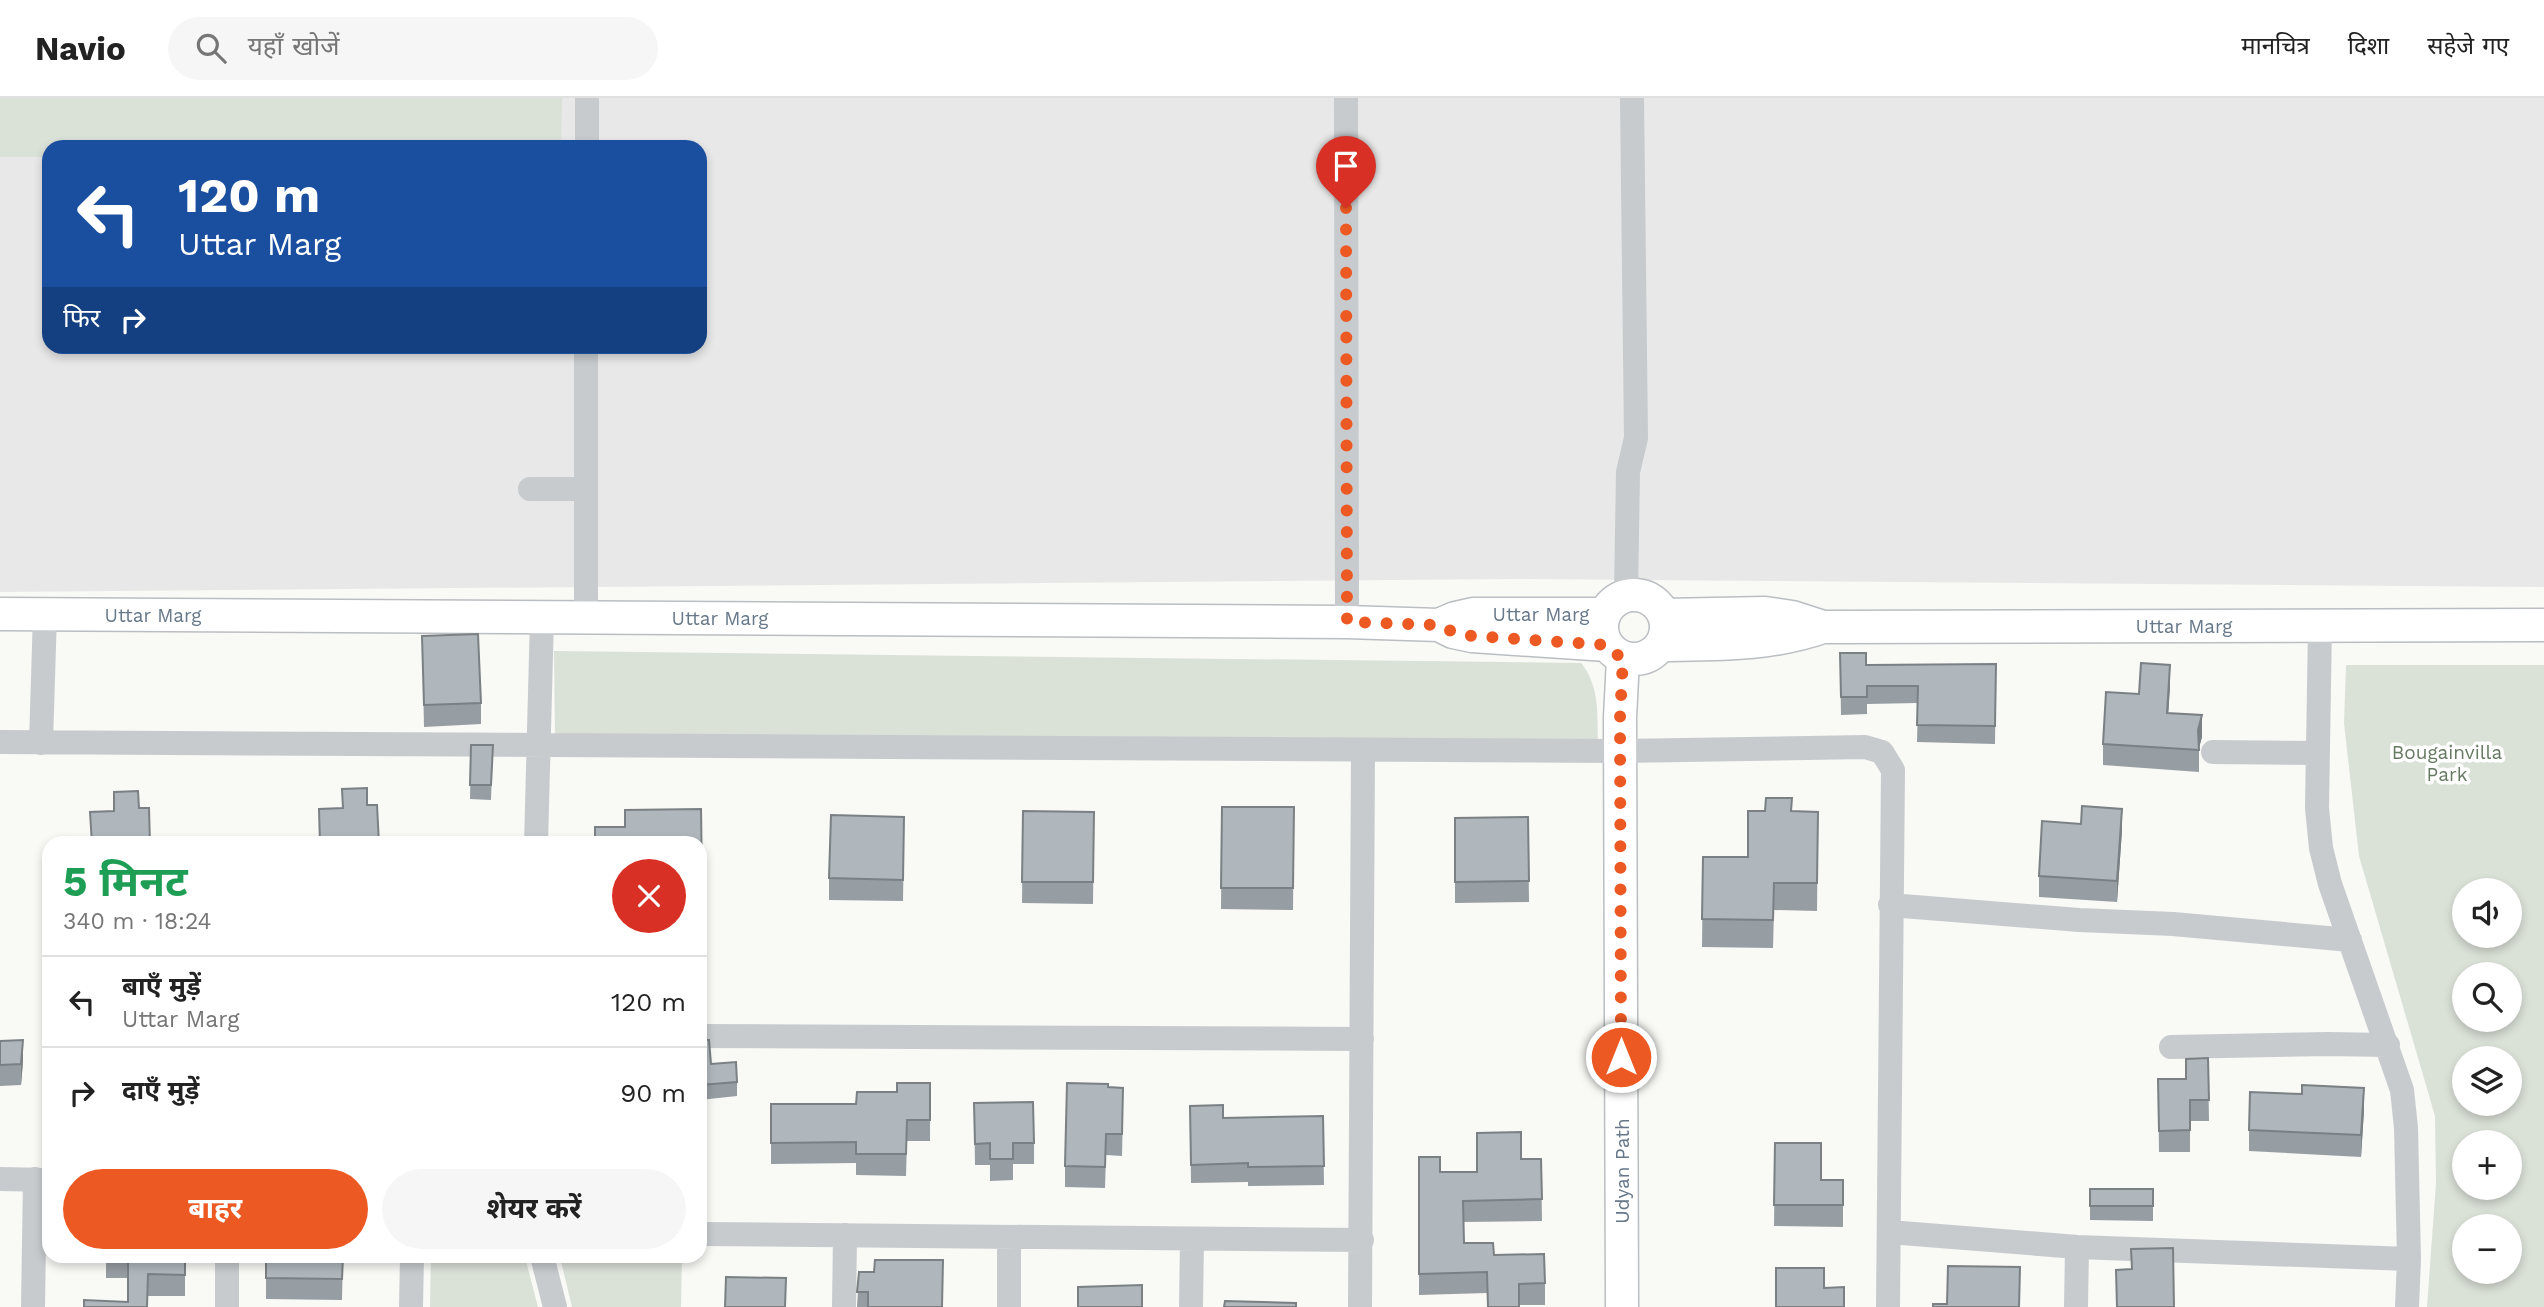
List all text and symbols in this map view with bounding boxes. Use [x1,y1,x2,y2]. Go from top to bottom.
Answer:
search box [168,17,658,80]
text: Navio [35,29,126,68]
icon: search [192,29,230,67]
text: यहाँ खोजें [248,31,339,61]
text: मानचित्र [2241,32,2310,60]
text: दिशा [2348,32,2389,60]
text: सहेजे गए [2427,32,2509,60]
pin [1316,136,1376,208]
icon: arrive [1327,147,1365,185]
text: 120 m [178,166,320,224]
icon: left [63,168,154,259]
text: Uttar Marg [178,225,341,263]
icon: right [114,301,152,339]
text: फिर [63,303,100,333]
street label: Uttar Marg [1493,603,1590,626]
street label: Uttar Marg [105,604,202,627]
street label: Uttar Marg [672,607,769,630]
street label: Uttar Marg [2136,615,2233,638]
park label: Bougainvilla Park [2392,741,2502,786]
text: 5 मिनट [63,857,188,906]
button: close [612,859,686,933]
map controls [2452,878,2522,1284]
button: sound [2452,878,2522,948]
text: 340 m · 18:24 [63,908,212,935]
button: search [2452,962,2522,1032]
text: बाएँ मुड़ें [122,971,201,1001]
icon: left [63,983,101,1021]
text: 120 m [611,987,686,1017]
text: Uttar Marg [122,1006,239,1033]
position arrow [1584,1020,1658,1094]
button: layers [2452,1046,2522,1116]
icon: right [63,1074,101,1112]
text: दाएँ मुड़ें [122,1075,199,1105]
text: 90 m [620,1078,686,1108]
street label: Udyan Path [1611,1118,1634,1224]
button: + [2452,1130,2522,1200]
button: बाहर [63,1169,368,1249]
button: शेयर करें [382,1169,686,1249]
button: − [2452,1214,2522,1284]

